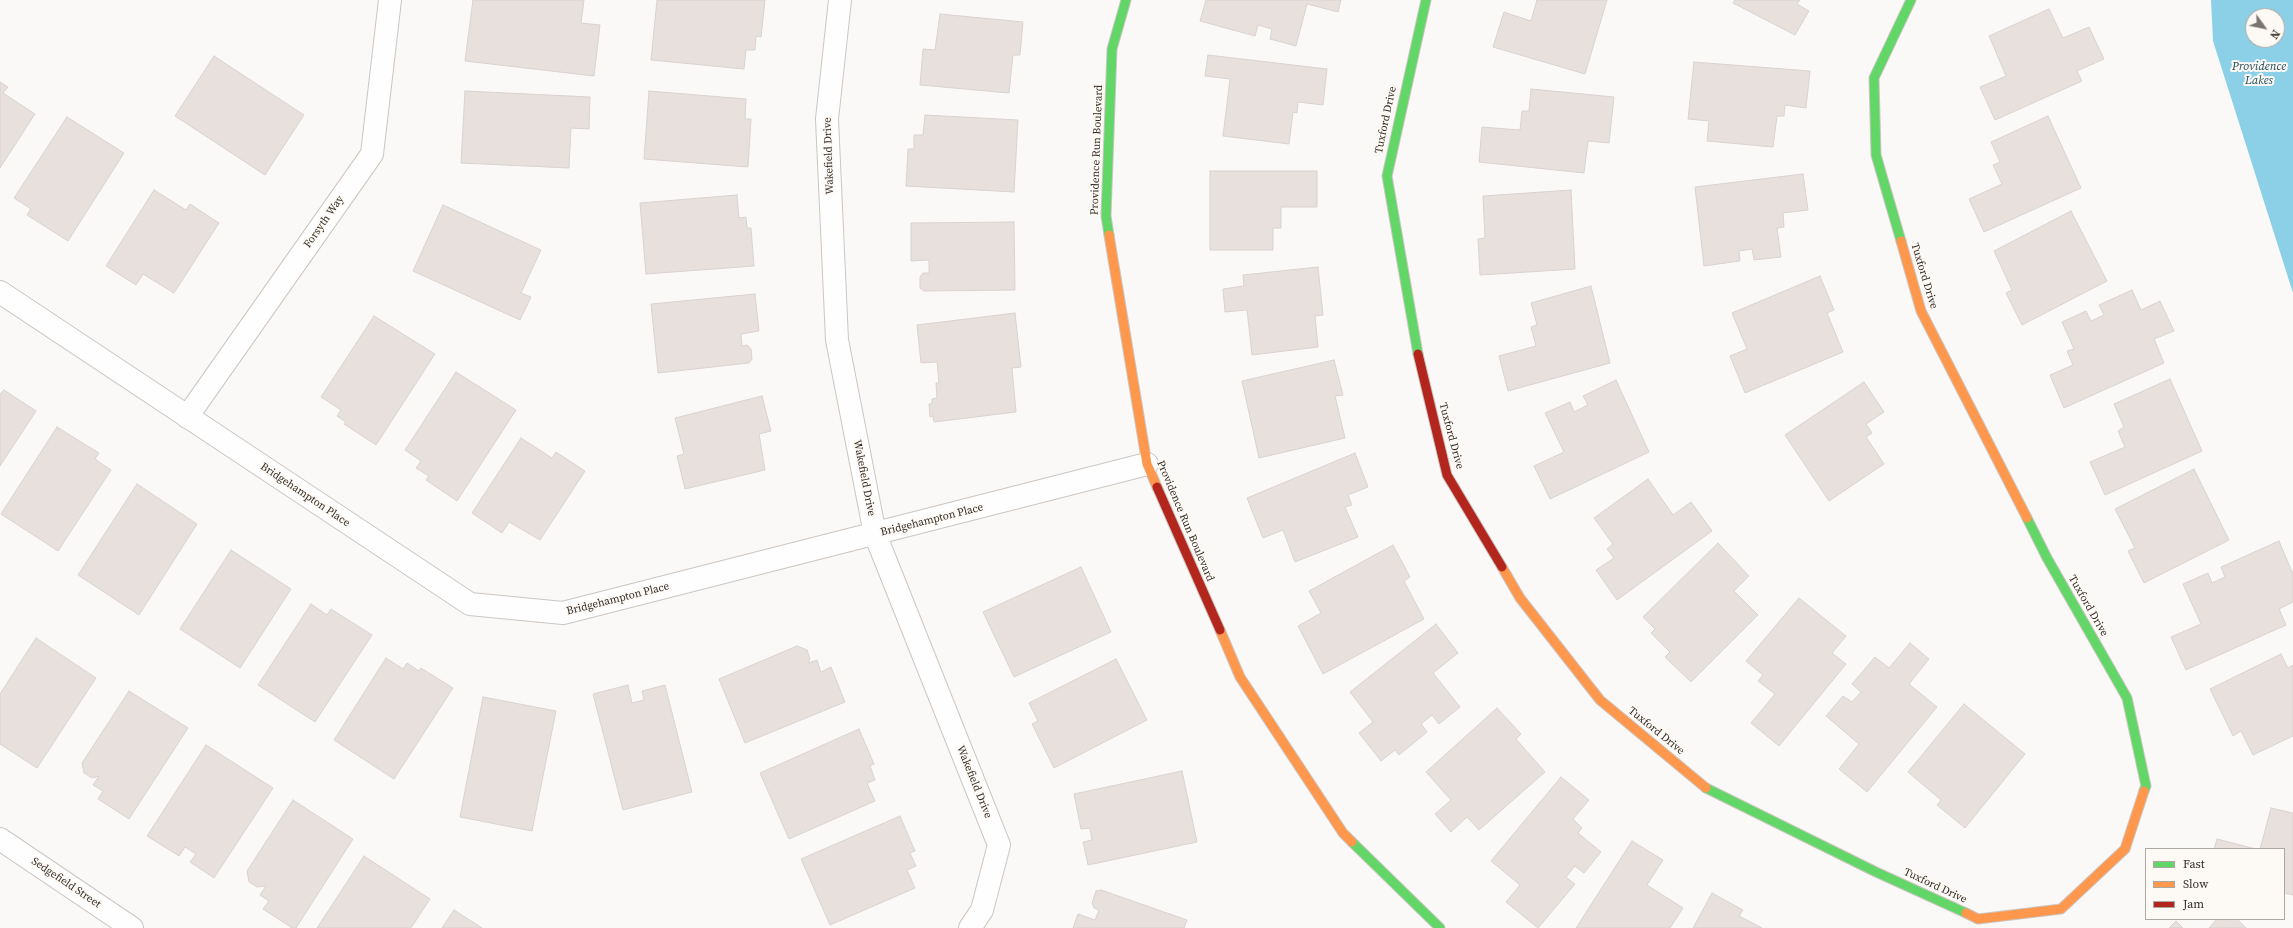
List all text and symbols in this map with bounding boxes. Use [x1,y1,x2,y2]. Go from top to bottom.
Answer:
north arrow [2245,8,2285,48]
text: N [2266,27,2283,42]
water label: Providence Lakes [2232,60,2286,88]
street label: Providence Run Boulevard [1088,85,1106,215]
street label: Tuxford Drive [1372,85,1400,155]
street label: Wakefield Drive [821,117,837,195]
street label: Forsyth Way [301,193,347,251]
street label: Tuxford Drive [1908,241,1940,311]
street label: Tuxford Drive [1436,401,1466,471]
street label: Wakefield Drive [850,439,878,517]
street label: Providence Run Boulevard [1153,458,1217,584]
street label: Bridgehampton Place [258,460,352,530]
street label: Bridgehampton Place [879,501,985,539]
street label: Tuxford Drive [2065,573,2111,639]
street label: Bridgehampton Place [565,580,671,618]
street label: Tuxford Drive [1625,704,1687,758]
street label: Wakefield Drive [953,744,995,820]
legend [2145,848,2285,920]
street label: Sedgefield Street [29,855,103,911]
text: Fast [2183,856,2205,872]
street label: Tuxford Drive [1901,866,1969,906]
text: Slow [2183,876,2208,892]
text: Jam [2183,896,2204,912]

